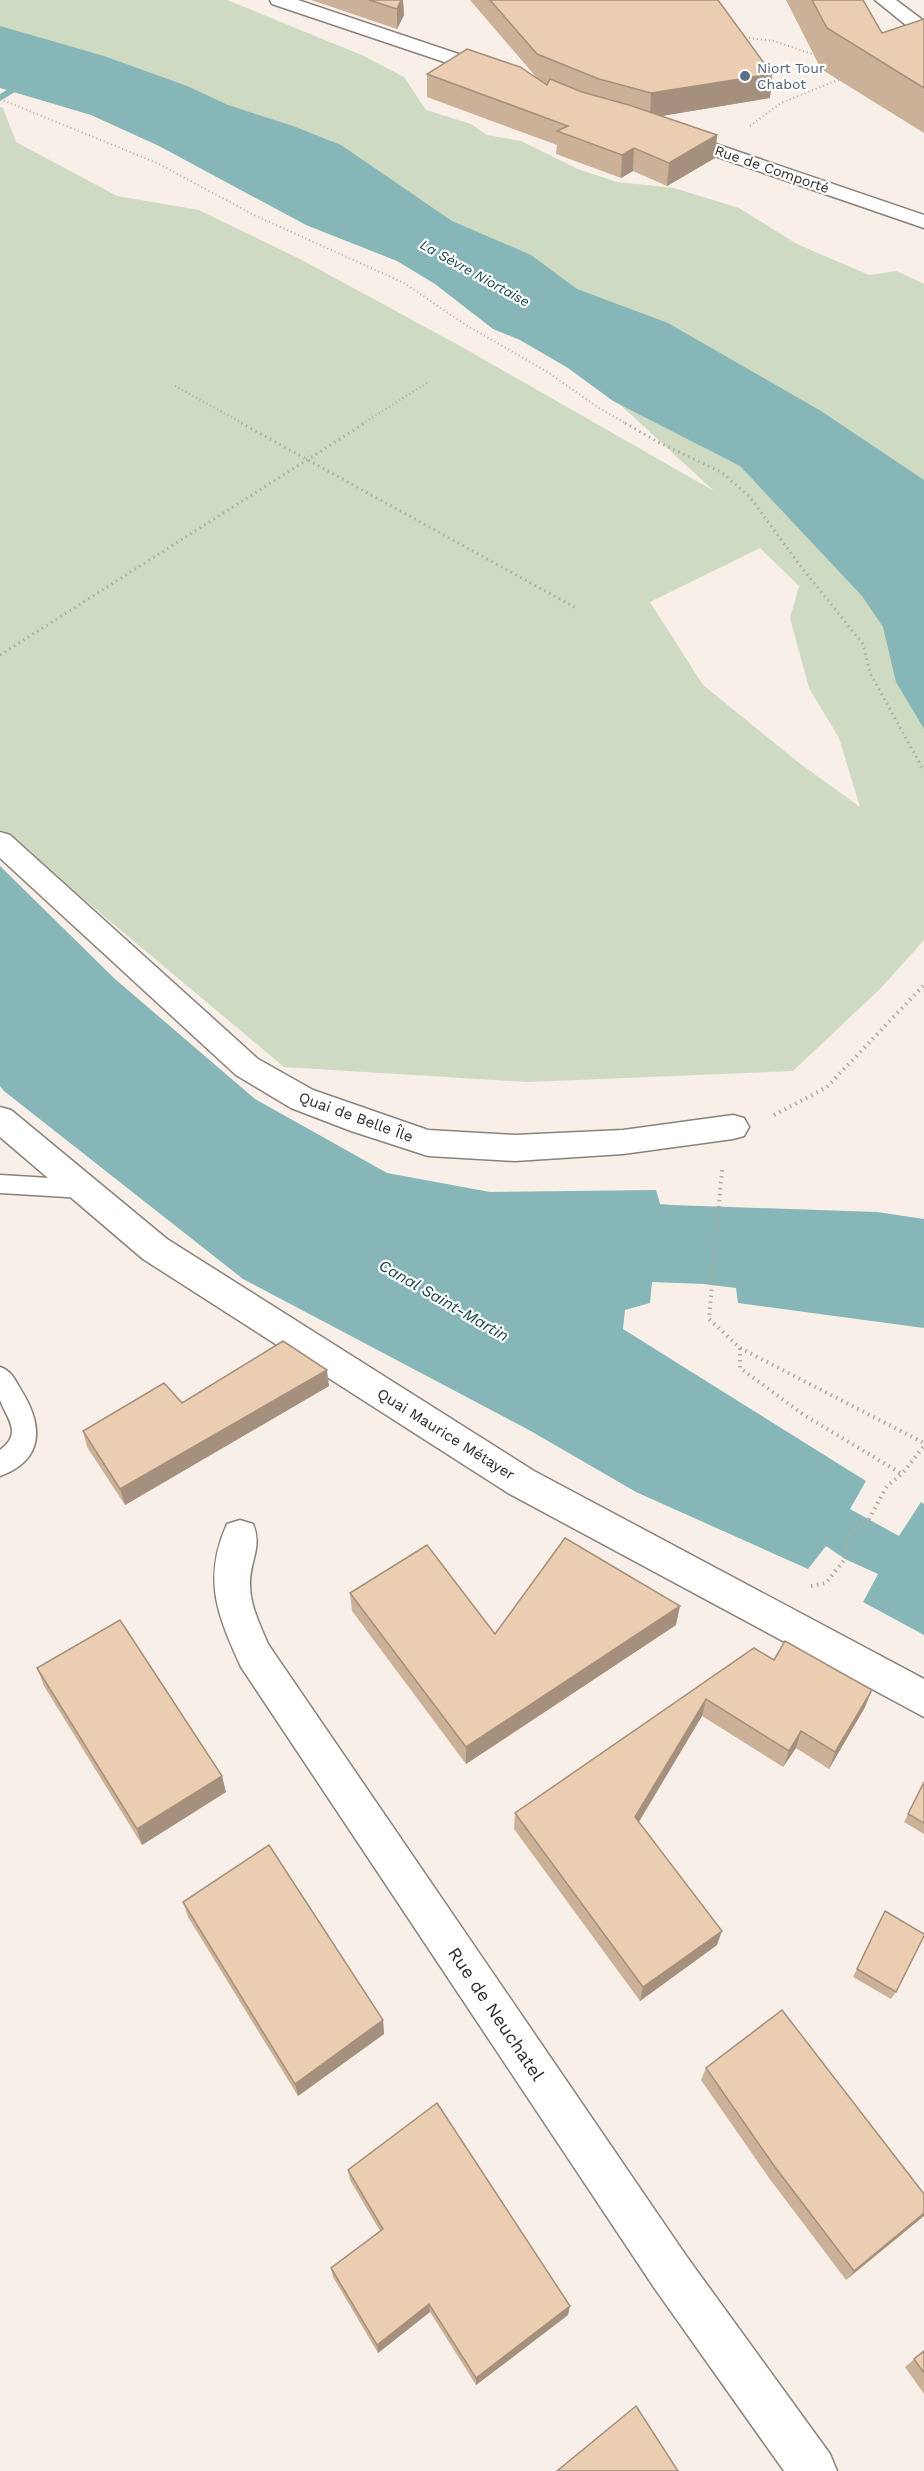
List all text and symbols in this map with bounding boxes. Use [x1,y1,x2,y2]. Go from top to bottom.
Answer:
place label: Niort Tour Chabot [757,60,825,92]
marker: Niort Tour Chabot [738,69,752,83]
street label: Rue de Comporté [713,142,831,196]
water label: La Sèvre Niortaise [417,236,533,310]
street label: Quai de Belle Île [296,1088,416,1146]
water label: Canal Saint-Martin [375,1256,512,1345]
street label: Quai Maurice Métayer [374,1384,518,1484]
street label: Rue de Neuchatel [444,1943,549,2085]

